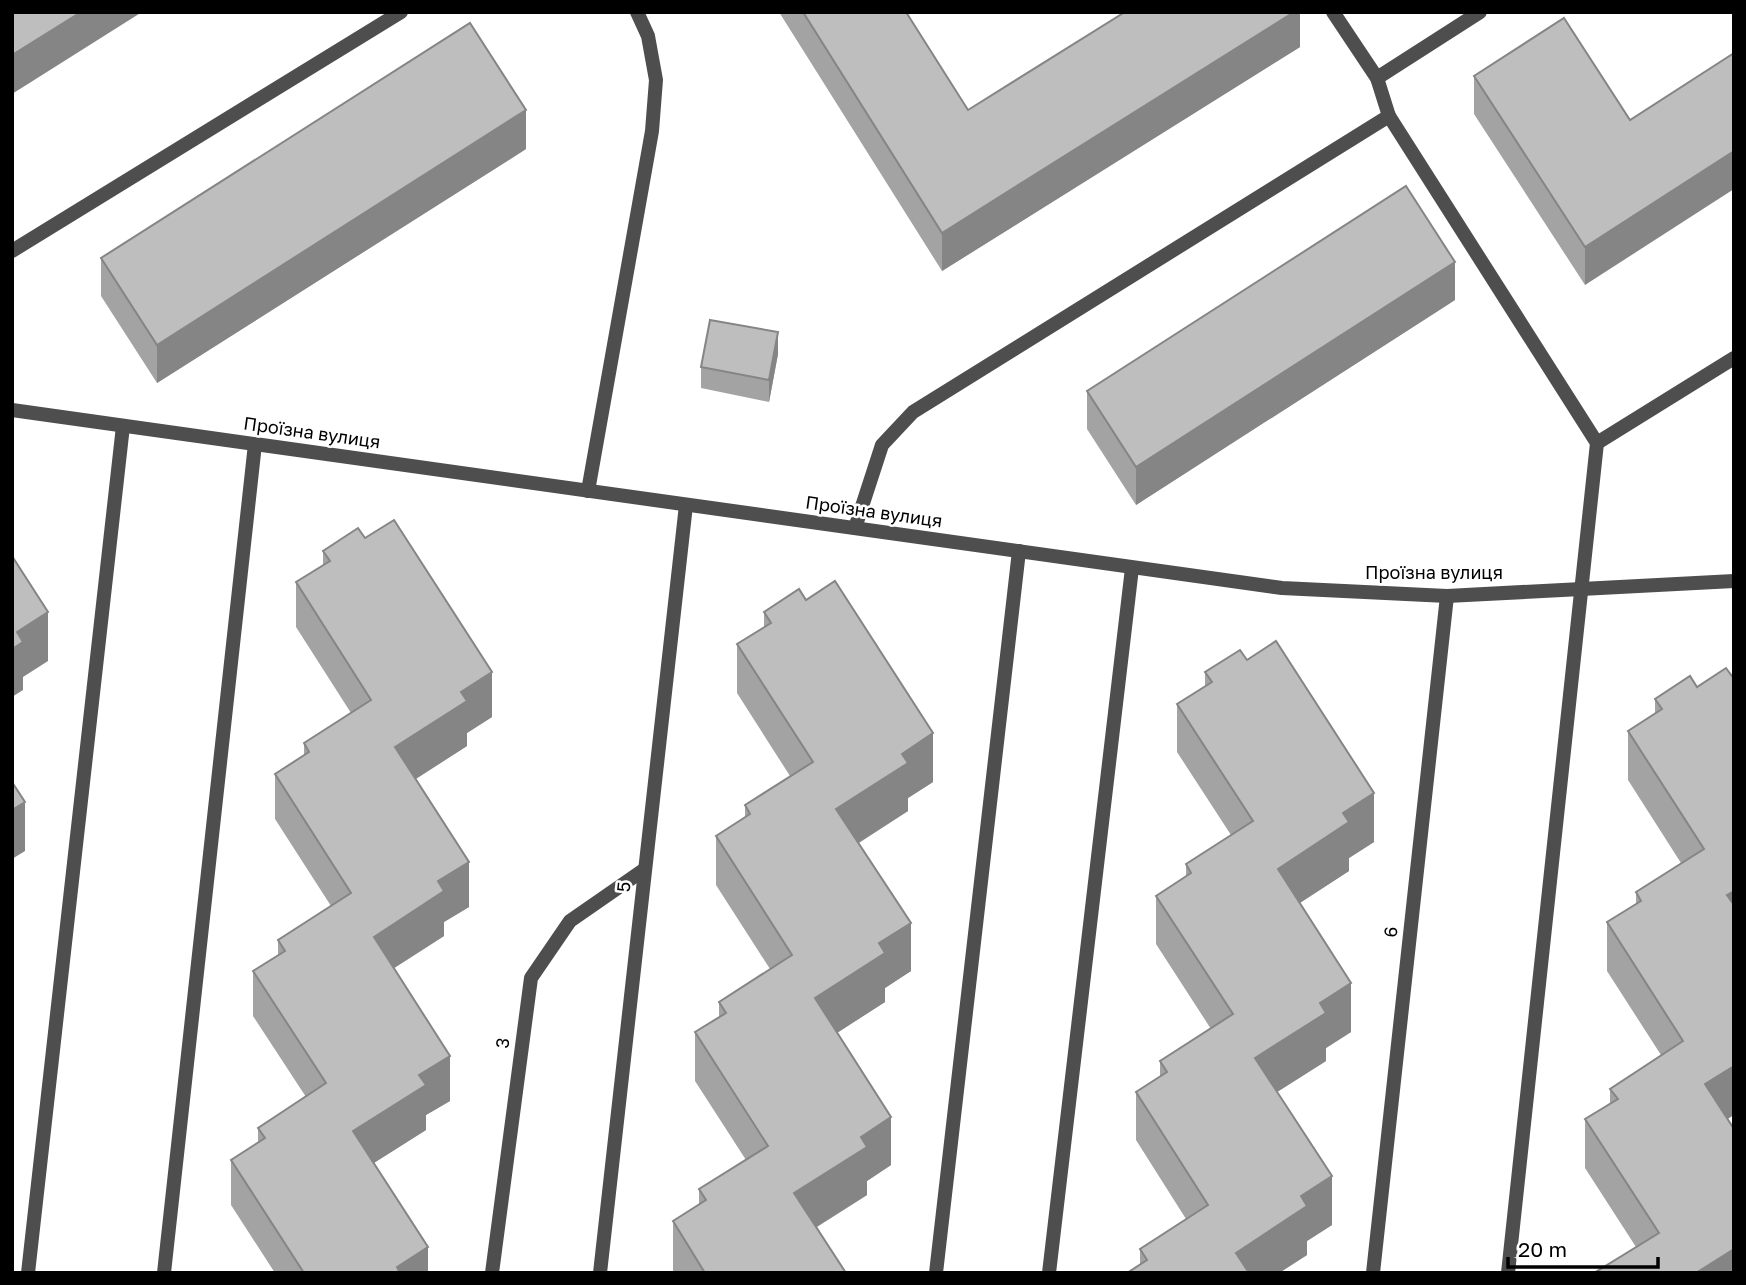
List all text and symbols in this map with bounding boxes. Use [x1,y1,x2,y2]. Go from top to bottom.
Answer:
street label: Проїзна вулиця [242,412,382,453]
street label: Проїзна вулиця [804,491,944,532]
street label: Проїзна вулиця [1365,561,1503,583]
street label: 5 [612,881,634,893]
street label: 6 [1378,925,1402,938]
street label: 3 [490,1036,514,1049]
scale bar [1508,1226,1658,1270]
text: 20 m [1518,1236,1567,1262]

